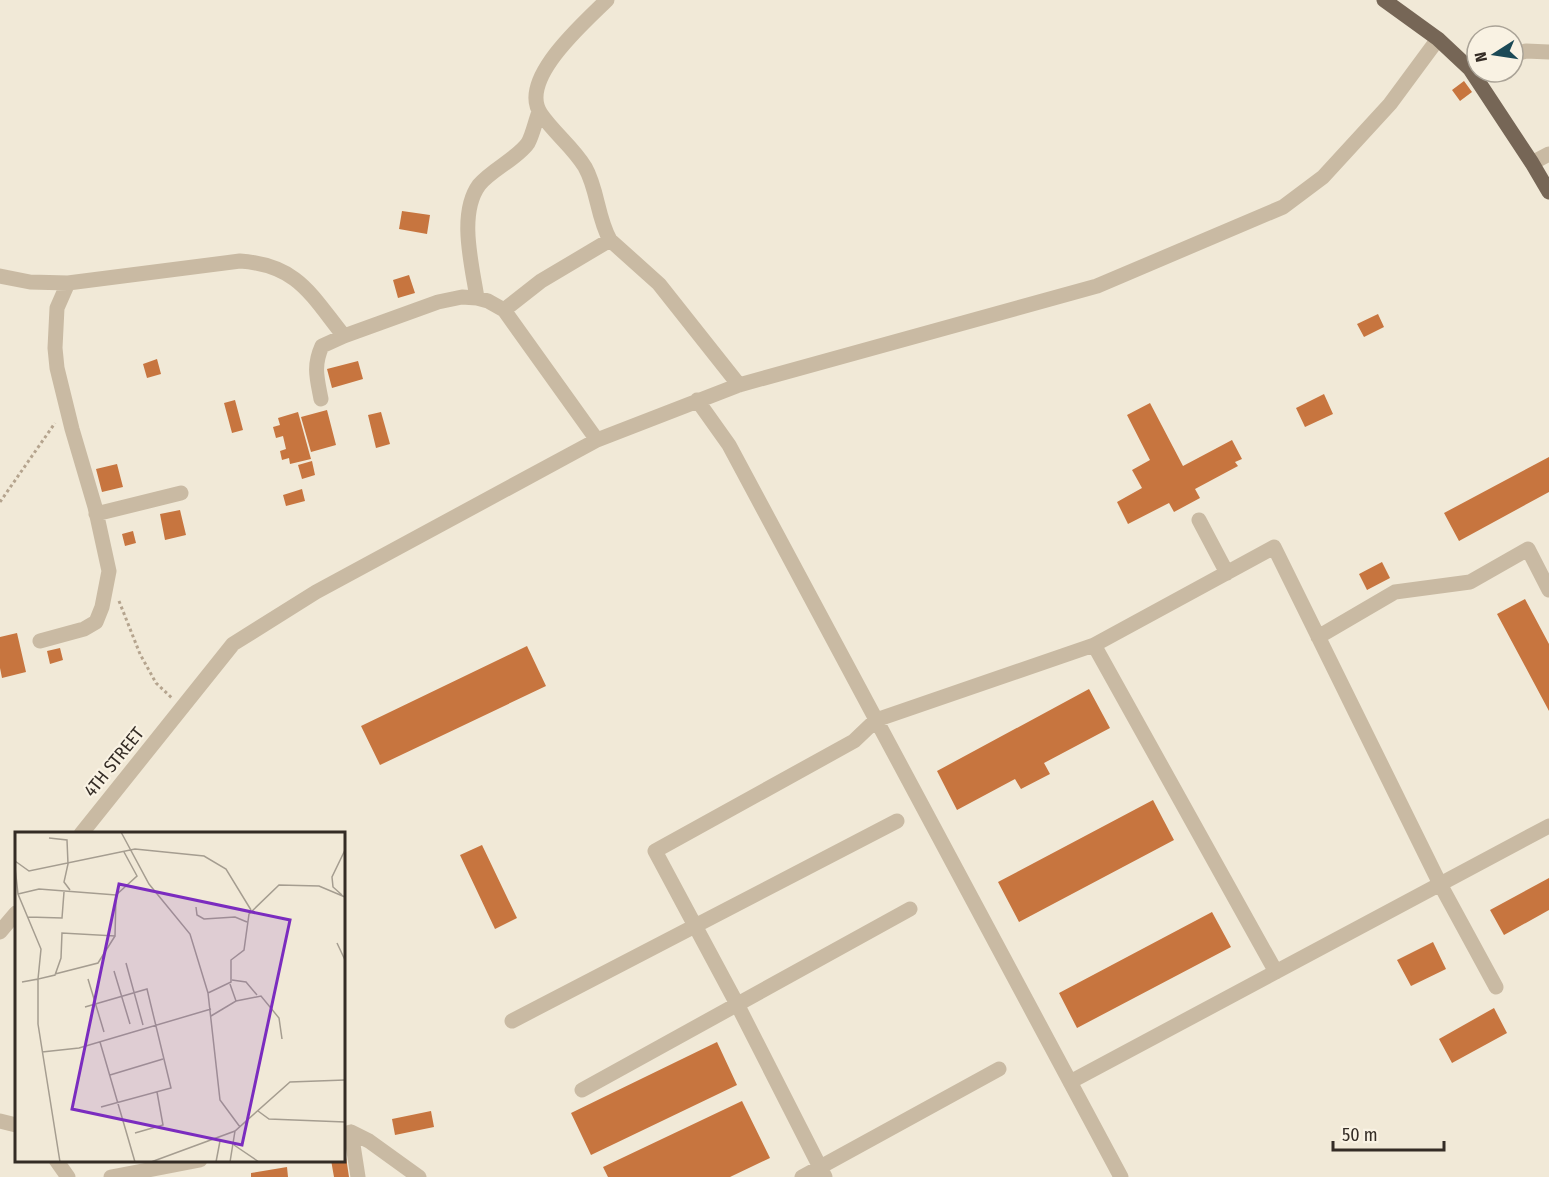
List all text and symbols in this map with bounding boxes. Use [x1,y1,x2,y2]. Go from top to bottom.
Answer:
north arrow [1465,24,1525,84]
text: N [1471,50,1491,64]
street label: 4TH STREET [79,722,149,801]
inset map [15,832,345,1162]
scale bar [1333,1114,1444,1152]
text: 50 m [1342,1124,1378,1146]

